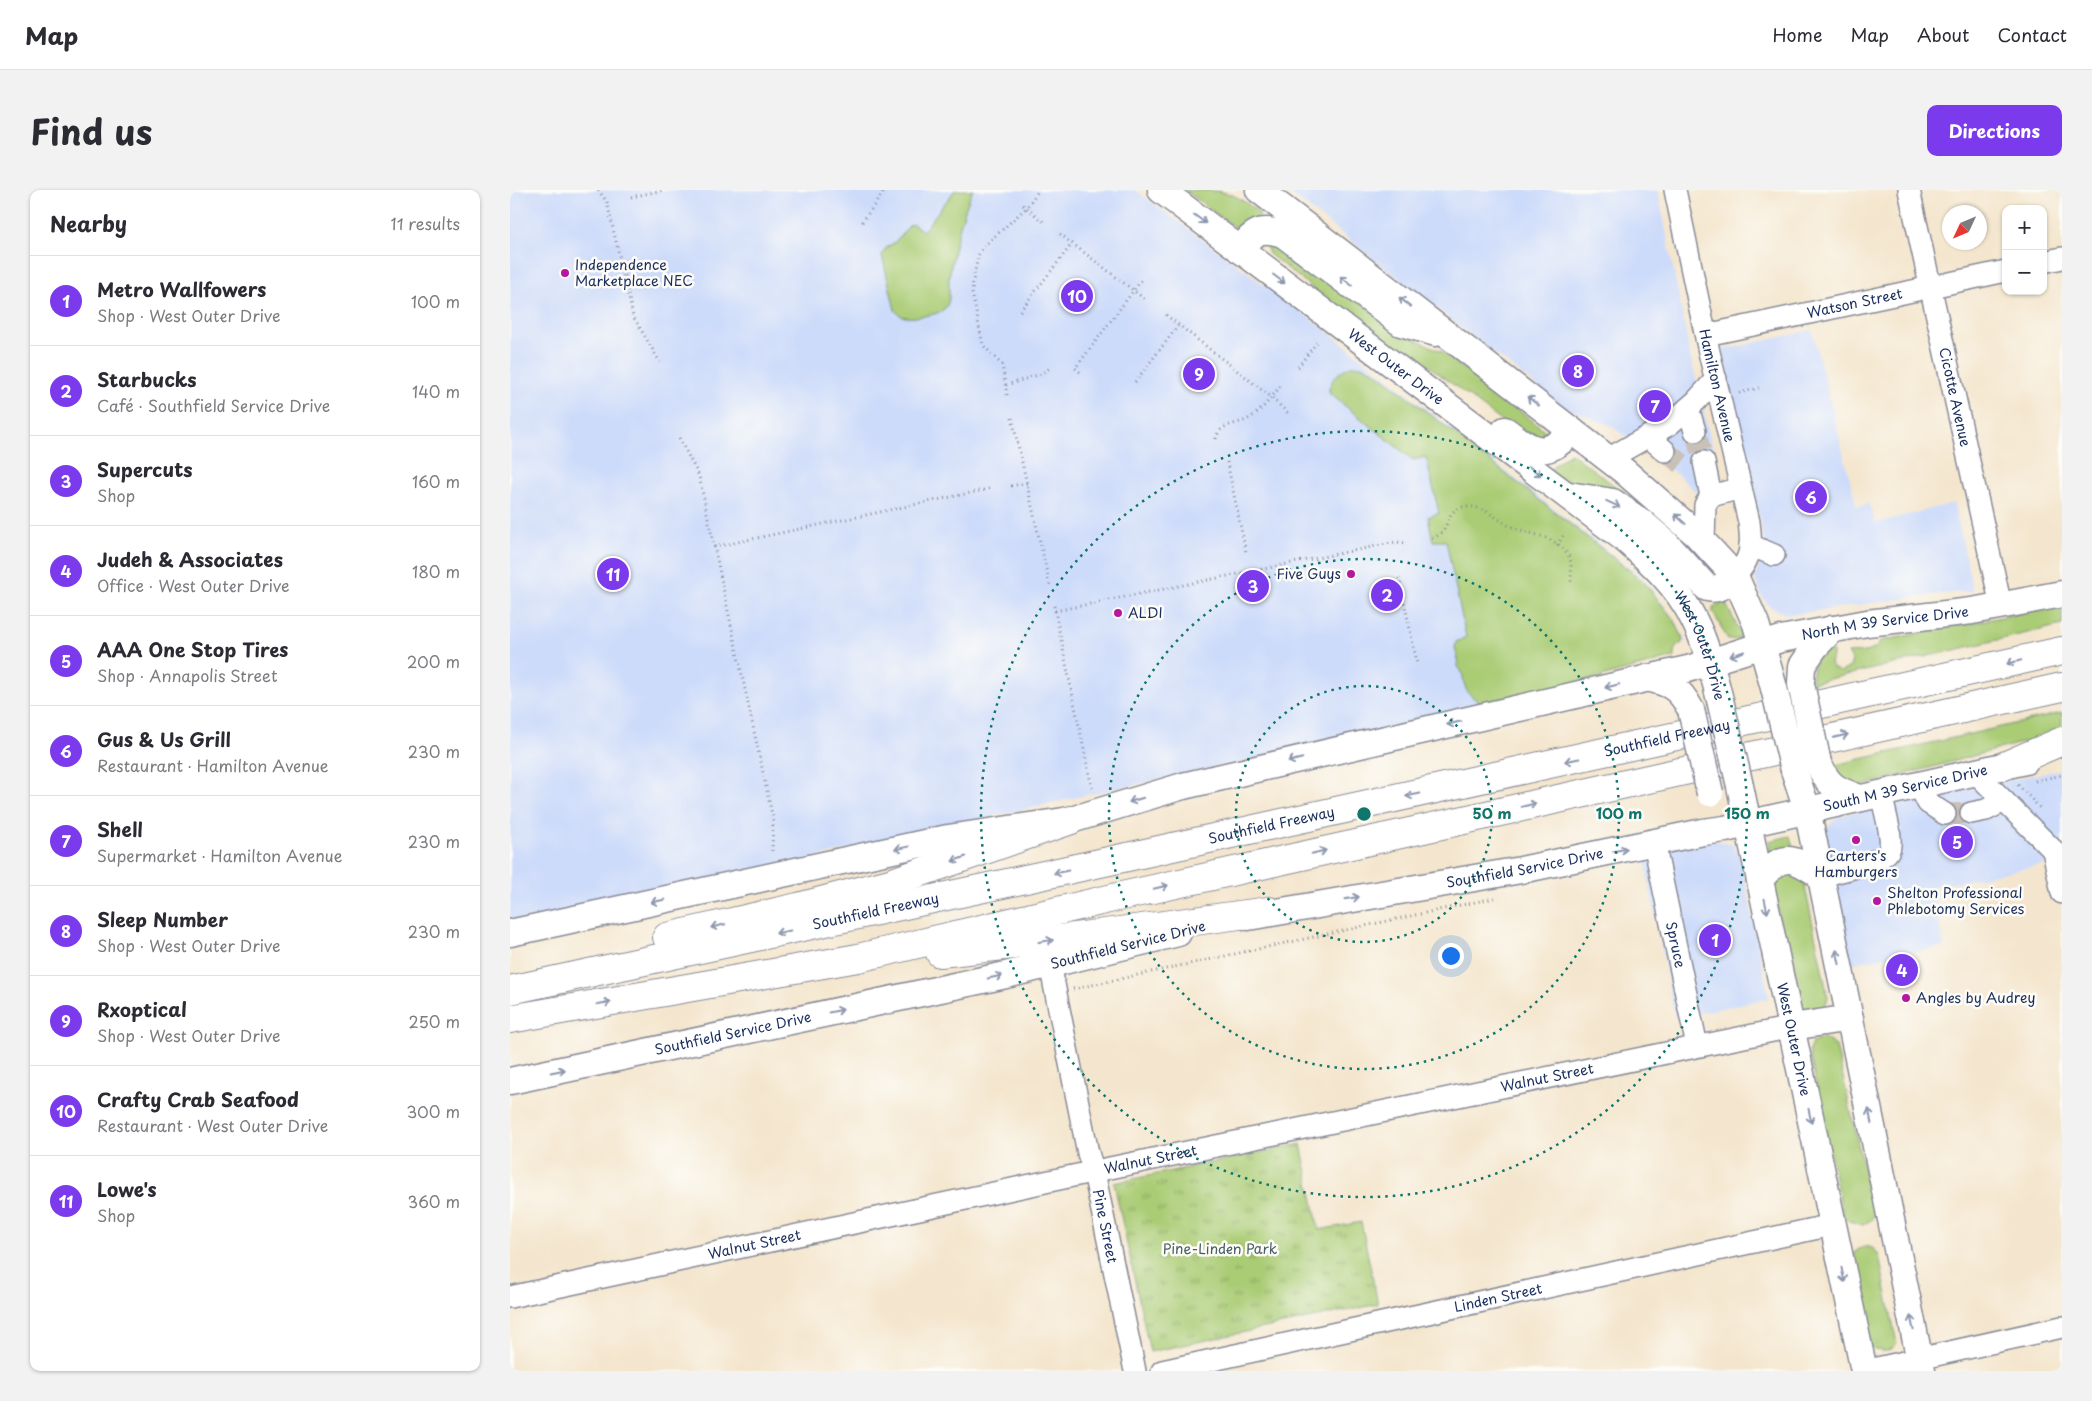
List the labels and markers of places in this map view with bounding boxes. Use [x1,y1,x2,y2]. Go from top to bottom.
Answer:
place label: Independence Marketplace NEC [575,254,693,291]
marker: Independence Marketplace NEC [559,267,571,279]
pin: 10 [1061,277,1093,315]
pin: 8 [1562,352,1594,390]
pin: 9 [1183,355,1215,393]
pin: 7 [1639,387,1671,425]
pin: 6 [1795,478,1827,516]
pin: 11 [597,555,629,593]
place label: Five Guys [1277,563,1341,584]
pin: 3 [1237,567,1269,605]
marker: Five Guys [1345,568,1357,580]
pin: 2 [1371,576,1403,614]
place label: ALDI [1128,602,1163,623]
marker: ALDI [1112,607,1124,619]
centre of rings [1355,805,1373,823]
pin: 5 [1941,823,1973,861]
marker: Carters's Hamburgers [1850,834,1862,846]
place label: Carters's Hamburgers [1815,845,1897,882]
place label: Shelton Professional Phlebotomy Services [1887,882,2024,919]
marker: Shelton Professional Phlebotomy Services [1871,895,1883,907]
pin: 1 [1699,921,1731,959]
pin: 4 [1886,951,1918,989]
place label: Angles by Audrey [1916,987,2035,1008]
marker: Angles by Audrey [1900,992,1912,1004]

